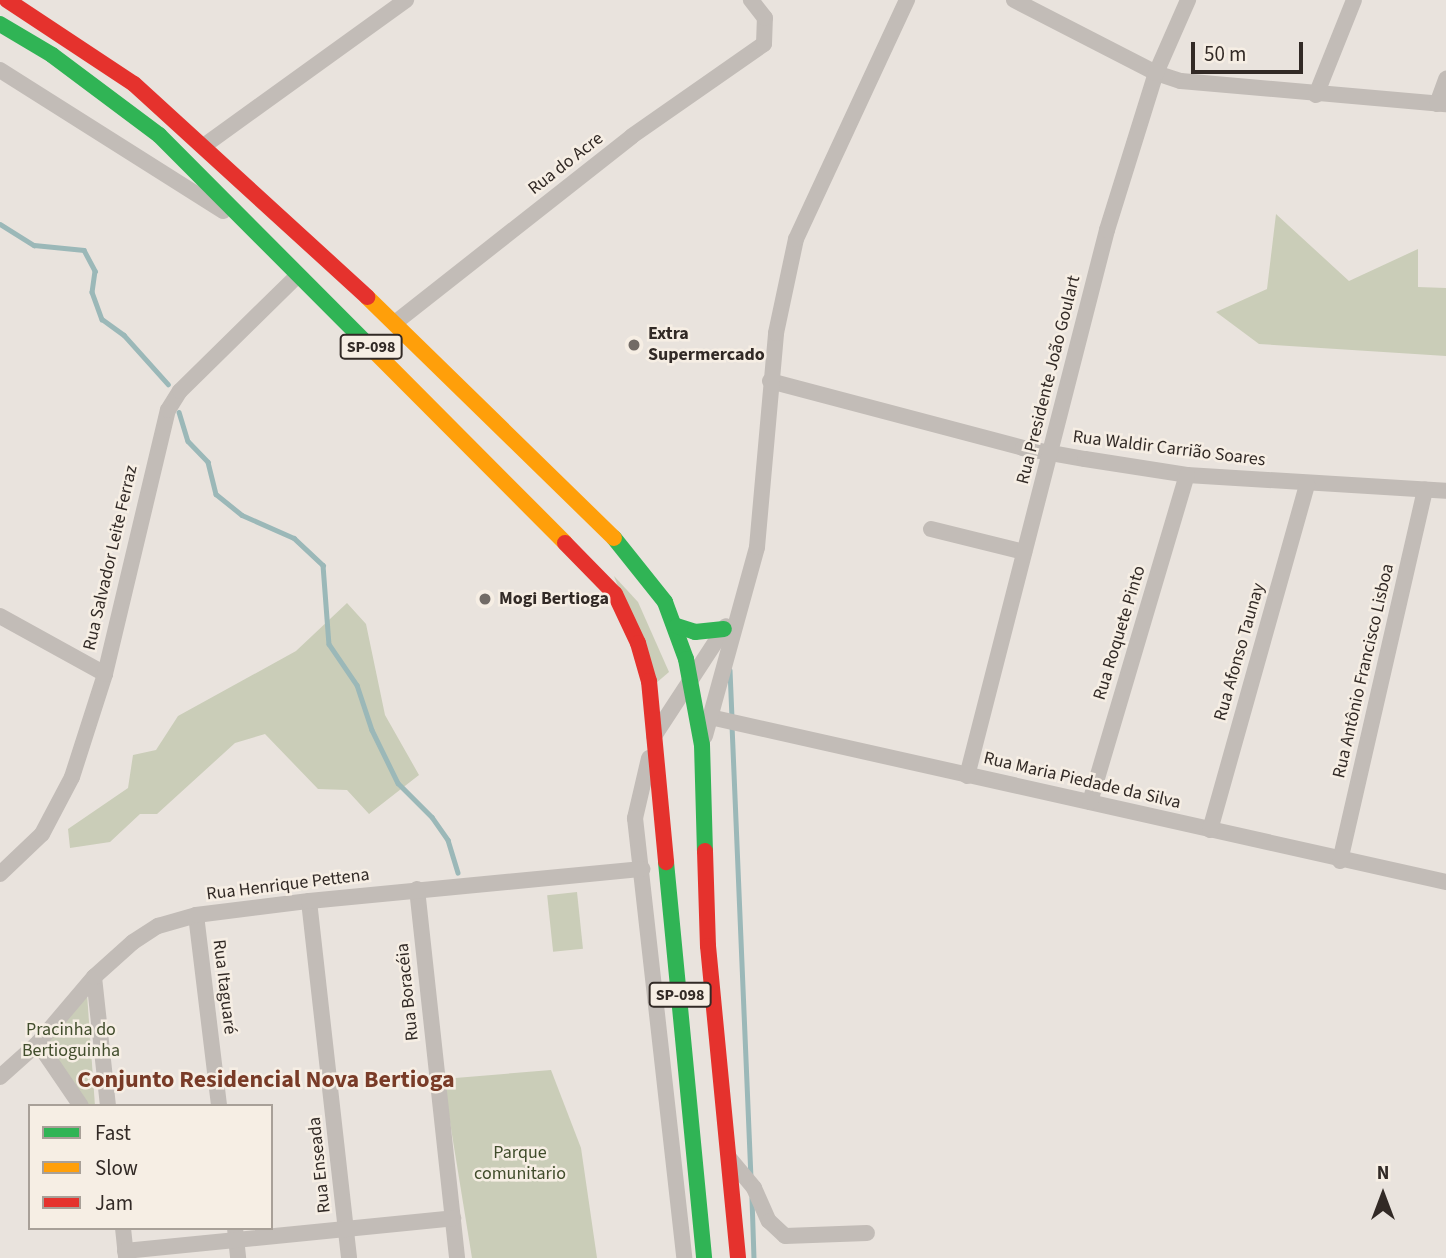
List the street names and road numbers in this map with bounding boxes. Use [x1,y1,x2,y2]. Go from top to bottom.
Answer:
street label: Rua do Acre [524,128,608,200]
street label: Rua Presidente João Goulart [1013,273,1085,487]
road number: SP-098 [340,334,402,360]
street label: Rua Waldir Carrião Soares [1071,426,1267,472]
street label: Rua Salvador Leite Ferraz [79,463,143,653]
street label: Rua Antônio Francisco Lisboa [1329,562,1399,780]
street label: Rua Roquete Pinto [1089,563,1151,703]
street label: Rua Afonso Taunay [1210,581,1270,723]
street label: Rua Maria Piedade da Silva [981,748,1183,814]
street label: Rua Henrique Pettena [205,864,371,906]
street label: Rua Itaguaré [207,938,241,1036]
street label: Rua Boracéia [392,942,424,1042]
road number: SP-098 [648,982,712,1007]
street label: Rua Enseada [304,1116,336,1214]

